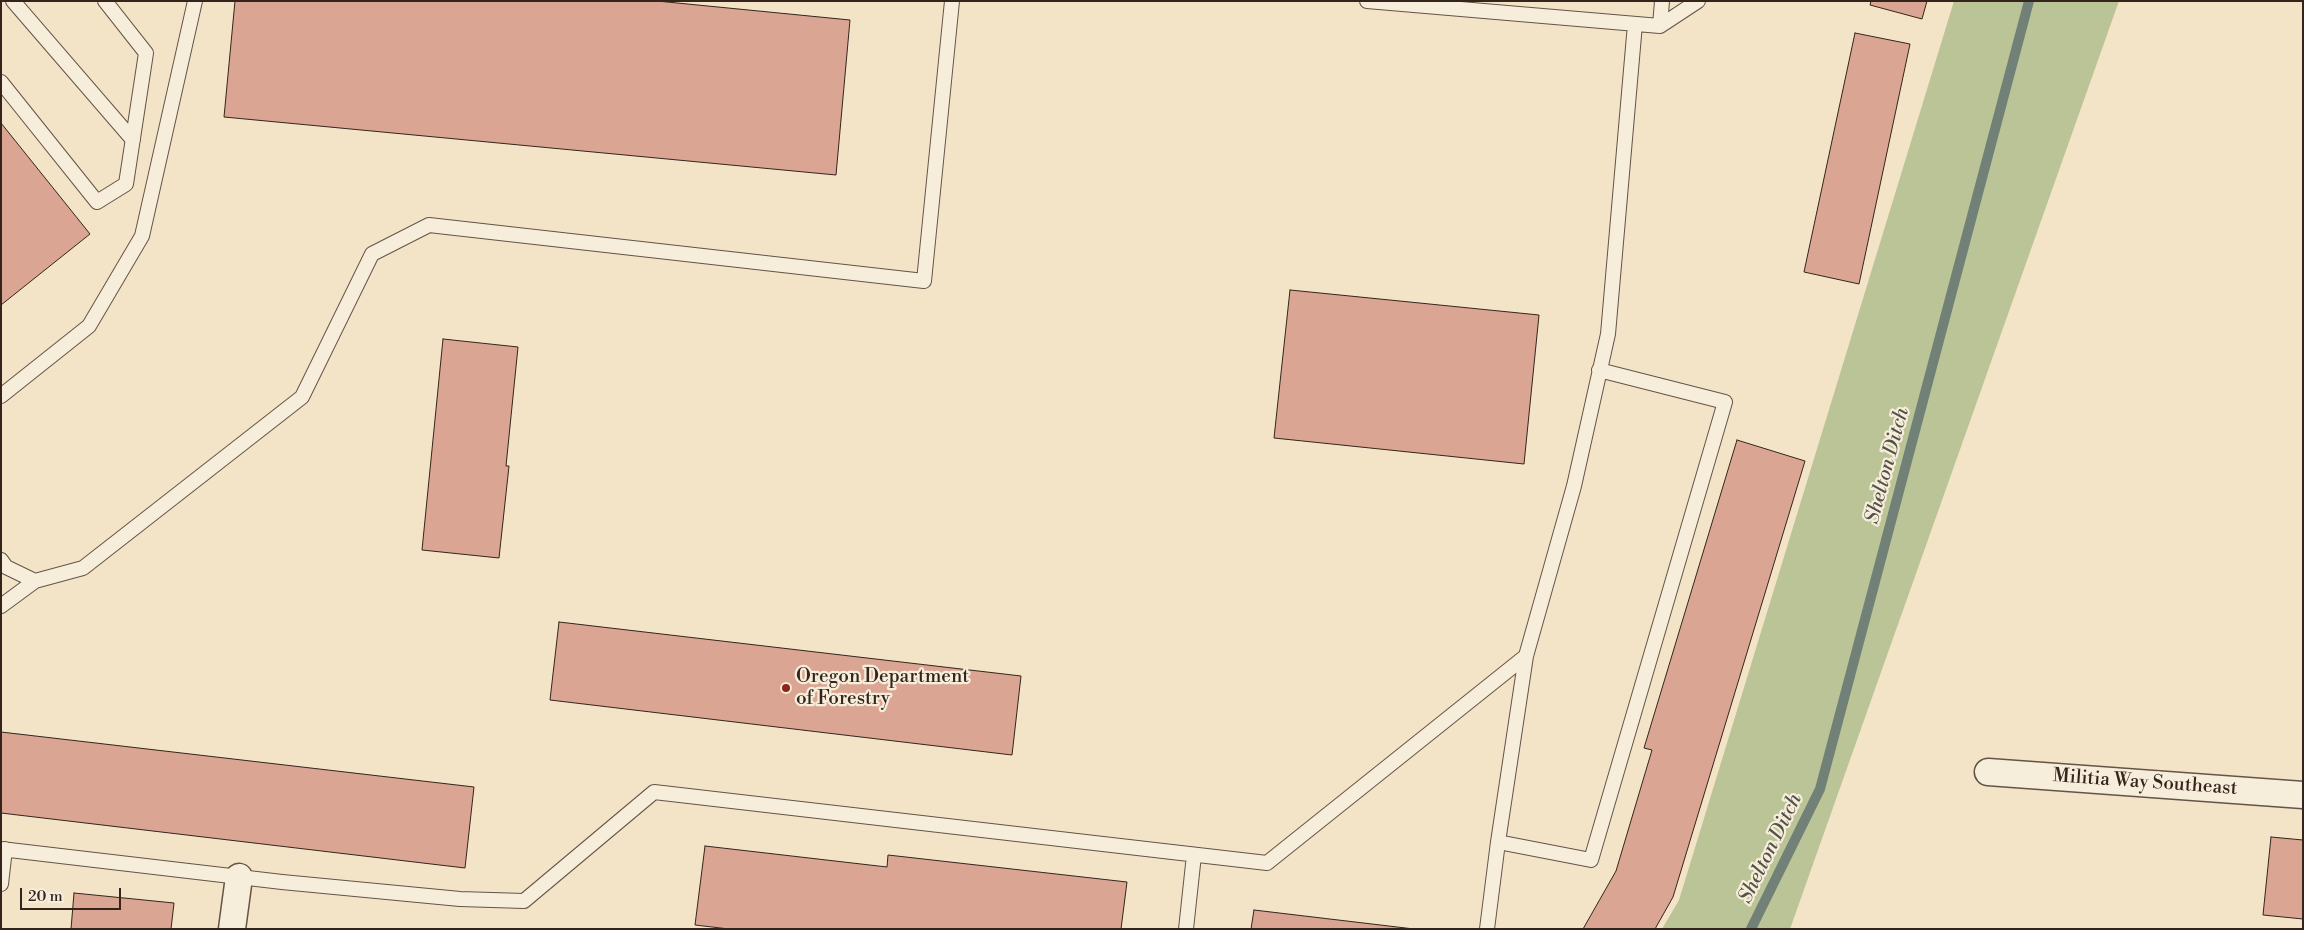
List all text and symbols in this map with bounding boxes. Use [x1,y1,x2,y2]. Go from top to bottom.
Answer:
water label: Shelton Ditch [1861,405,1915,527]
place label: Oregon Department of Forestry [796,666,969,710]
marker: Oregon Department of Forestry [780,682,792,694]
street label: Militia Way Southeast [2052,765,2238,801]
water label: Shelton Ditch [1734,790,1808,908]
scale bar [22,878,124,910]
text: 20 m [28,887,63,906]

